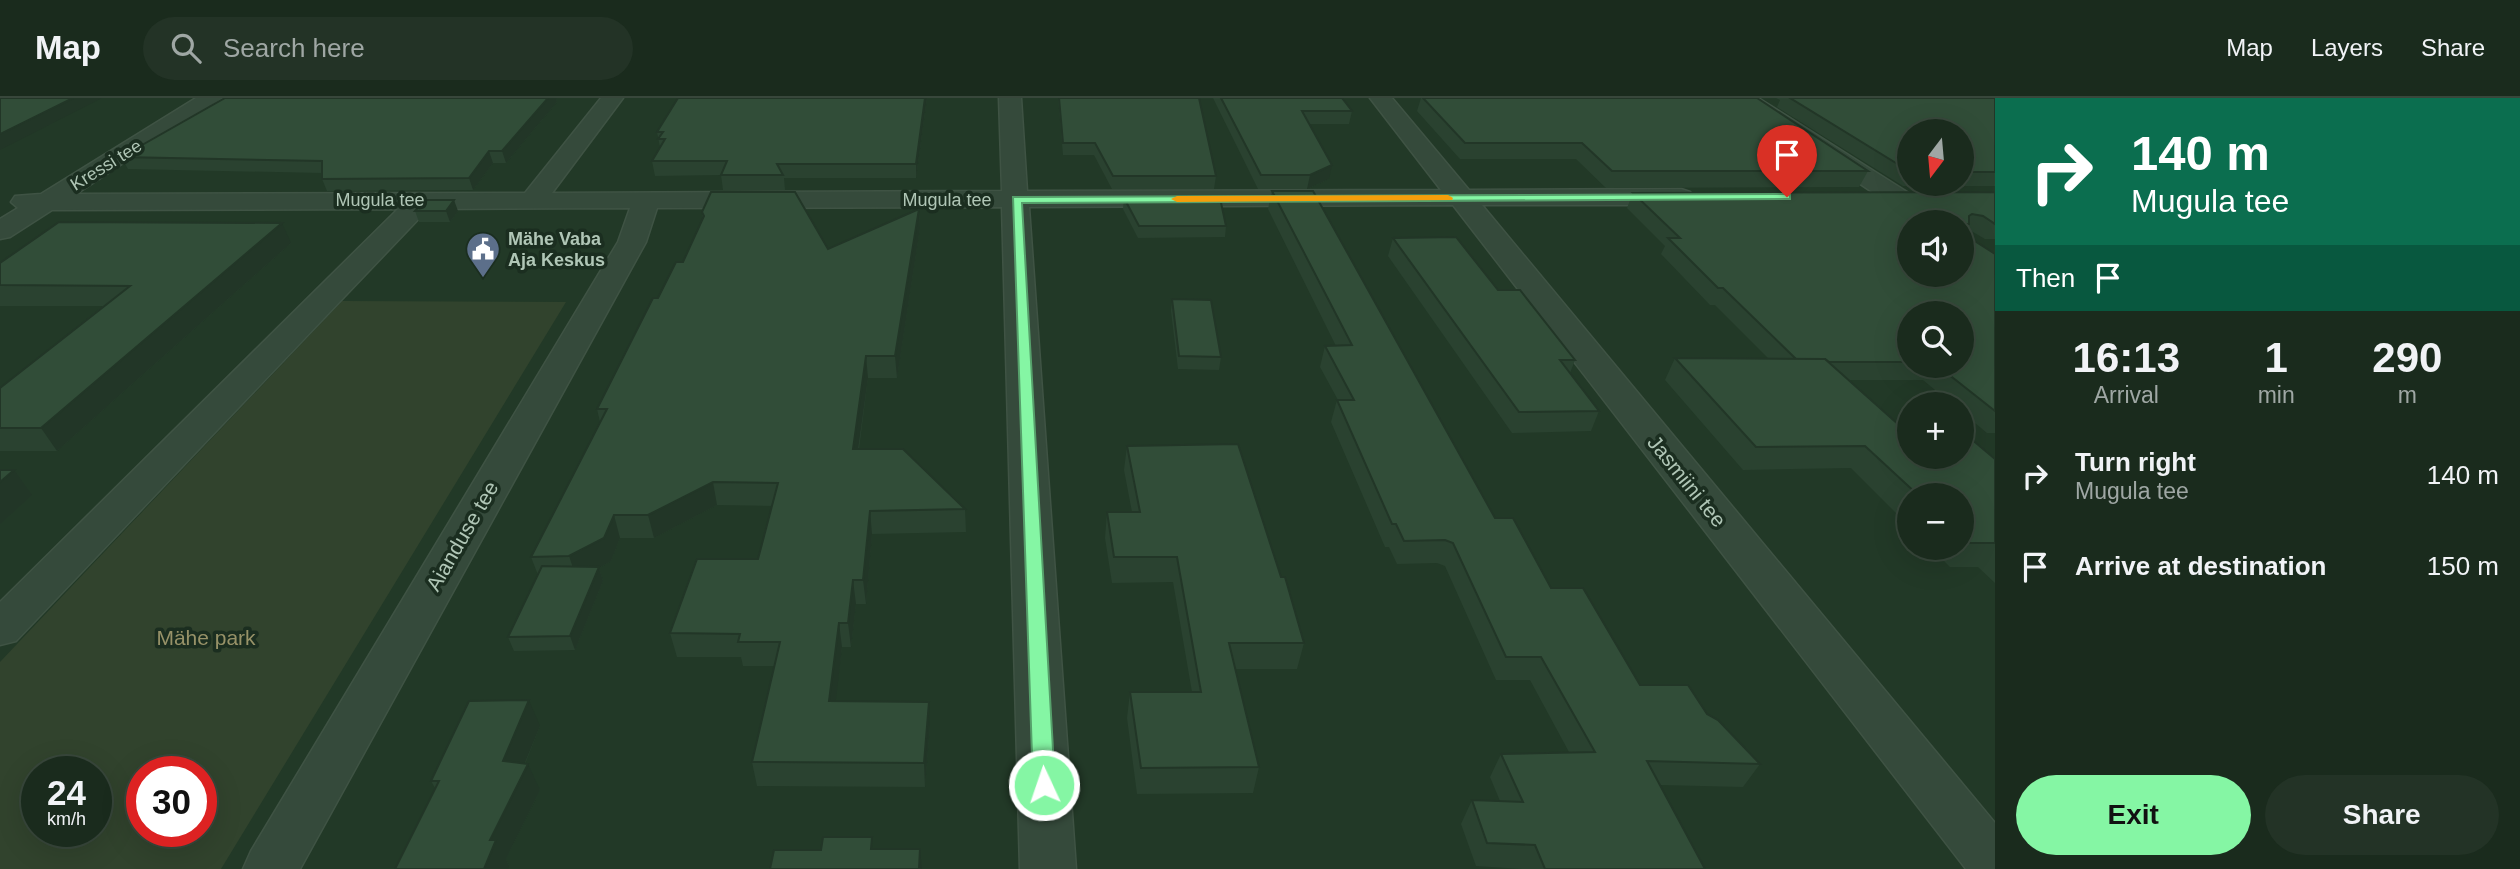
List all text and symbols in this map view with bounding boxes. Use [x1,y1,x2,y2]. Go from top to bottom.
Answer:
search box [143,17,633,80]
text: Map [35,29,101,66]
icon: search [167,29,205,67]
text: Search here [223,33,365,63]
text: Map [2226,34,2273,61]
text: Layers [2311,34,2383,61]
text: Share [2421,34,2485,61]
north arrow [1897,119,1974,196]
map controls [1897,119,1974,560]
pin [1757,125,1817,197]
icon: right [2016,126,2107,217]
text: 140 m [2131,126,2270,180]
street label: Kressi tee [67,135,145,195]
icon: arrive [1768,136,1806,174]
text: Mugula tee [2131,183,2289,219]
street label: Mugula tee [335,190,425,210]
street label: Mugula tee [902,190,992,210]
button: sound [1897,210,1974,287]
place label: Mähe Vaba Aja Keskus [508,229,605,270]
public building icon: Mähe Vaba Aja Keskus [464,230,502,279]
icon: arrive [2089,259,2127,297]
text: Then [2016,263,2075,293]
button: search [1897,301,1974,378]
text: 16:13 [2073,334,2180,381]
text: 1 [2264,334,2288,381]
text: 290 [2372,334,2442,381]
text: Arrival [2094,382,2159,408]
text: min [2258,382,2295,408]
text: m [2398,382,2417,408]
button: + [1897,392,1974,469]
street label: Jasmiini tee [1643,431,1731,531]
text: Turn right [2075,447,2196,477]
icon: right [2016,457,2054,495]
text: 140 m [2427,460,2499,490]
street label: Aianduse tee [421,477,503,595]
text: Mugula tee [2075,478,2189,504]
button: − [1897,483,1974,560]
icon: arrive [2016,548,2054,586]
text: Arrive at destination [2075,551,2326,581]
text: 150 m [2427,551,2499,581]
park label: Mähe park [156,626,256,649]
position arrow [1007,748,1081,822]
speed limit sign: 30 [126,756,217,847]
text: 24 [47,773,86,812]
button: Exit [2016,775,2251,855]
button: Share [2265,775,2499,855]
text: km/h [47,809,86,829]

